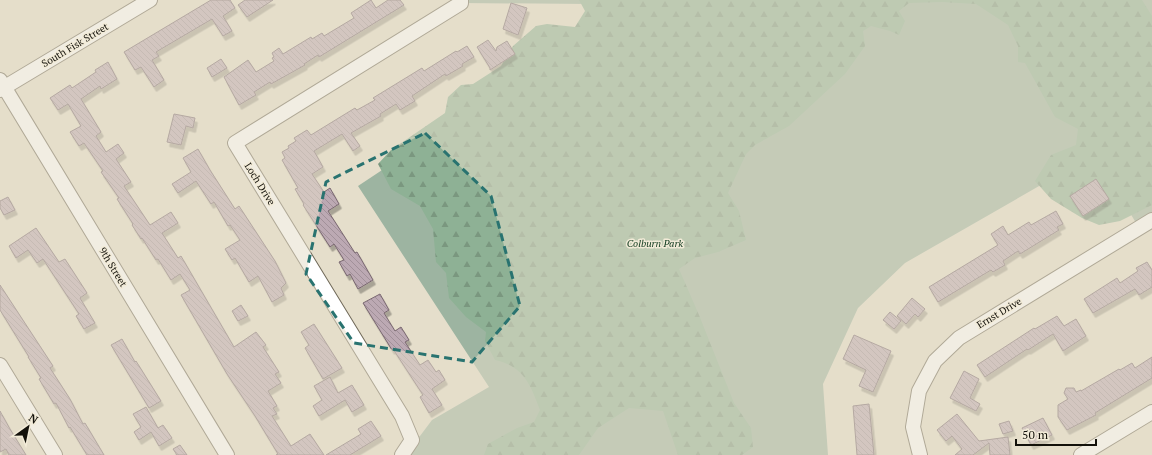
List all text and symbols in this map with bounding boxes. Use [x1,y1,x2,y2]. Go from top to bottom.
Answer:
street label: South Fisk Street [39,20,111,70]
street label: Loch Drive [242,160,278,208]
park label: Colburn Park [627,237,683,250]
street label: 9th Street [96,245,130,289]
street label: Ernst Drive [974,295,1024,331]
north arrow [8,407,48,447]
text: N [26,410,41,427]
scale bar [1016,421,1096,447]
text: 50 m [1022,427,1049,442]

